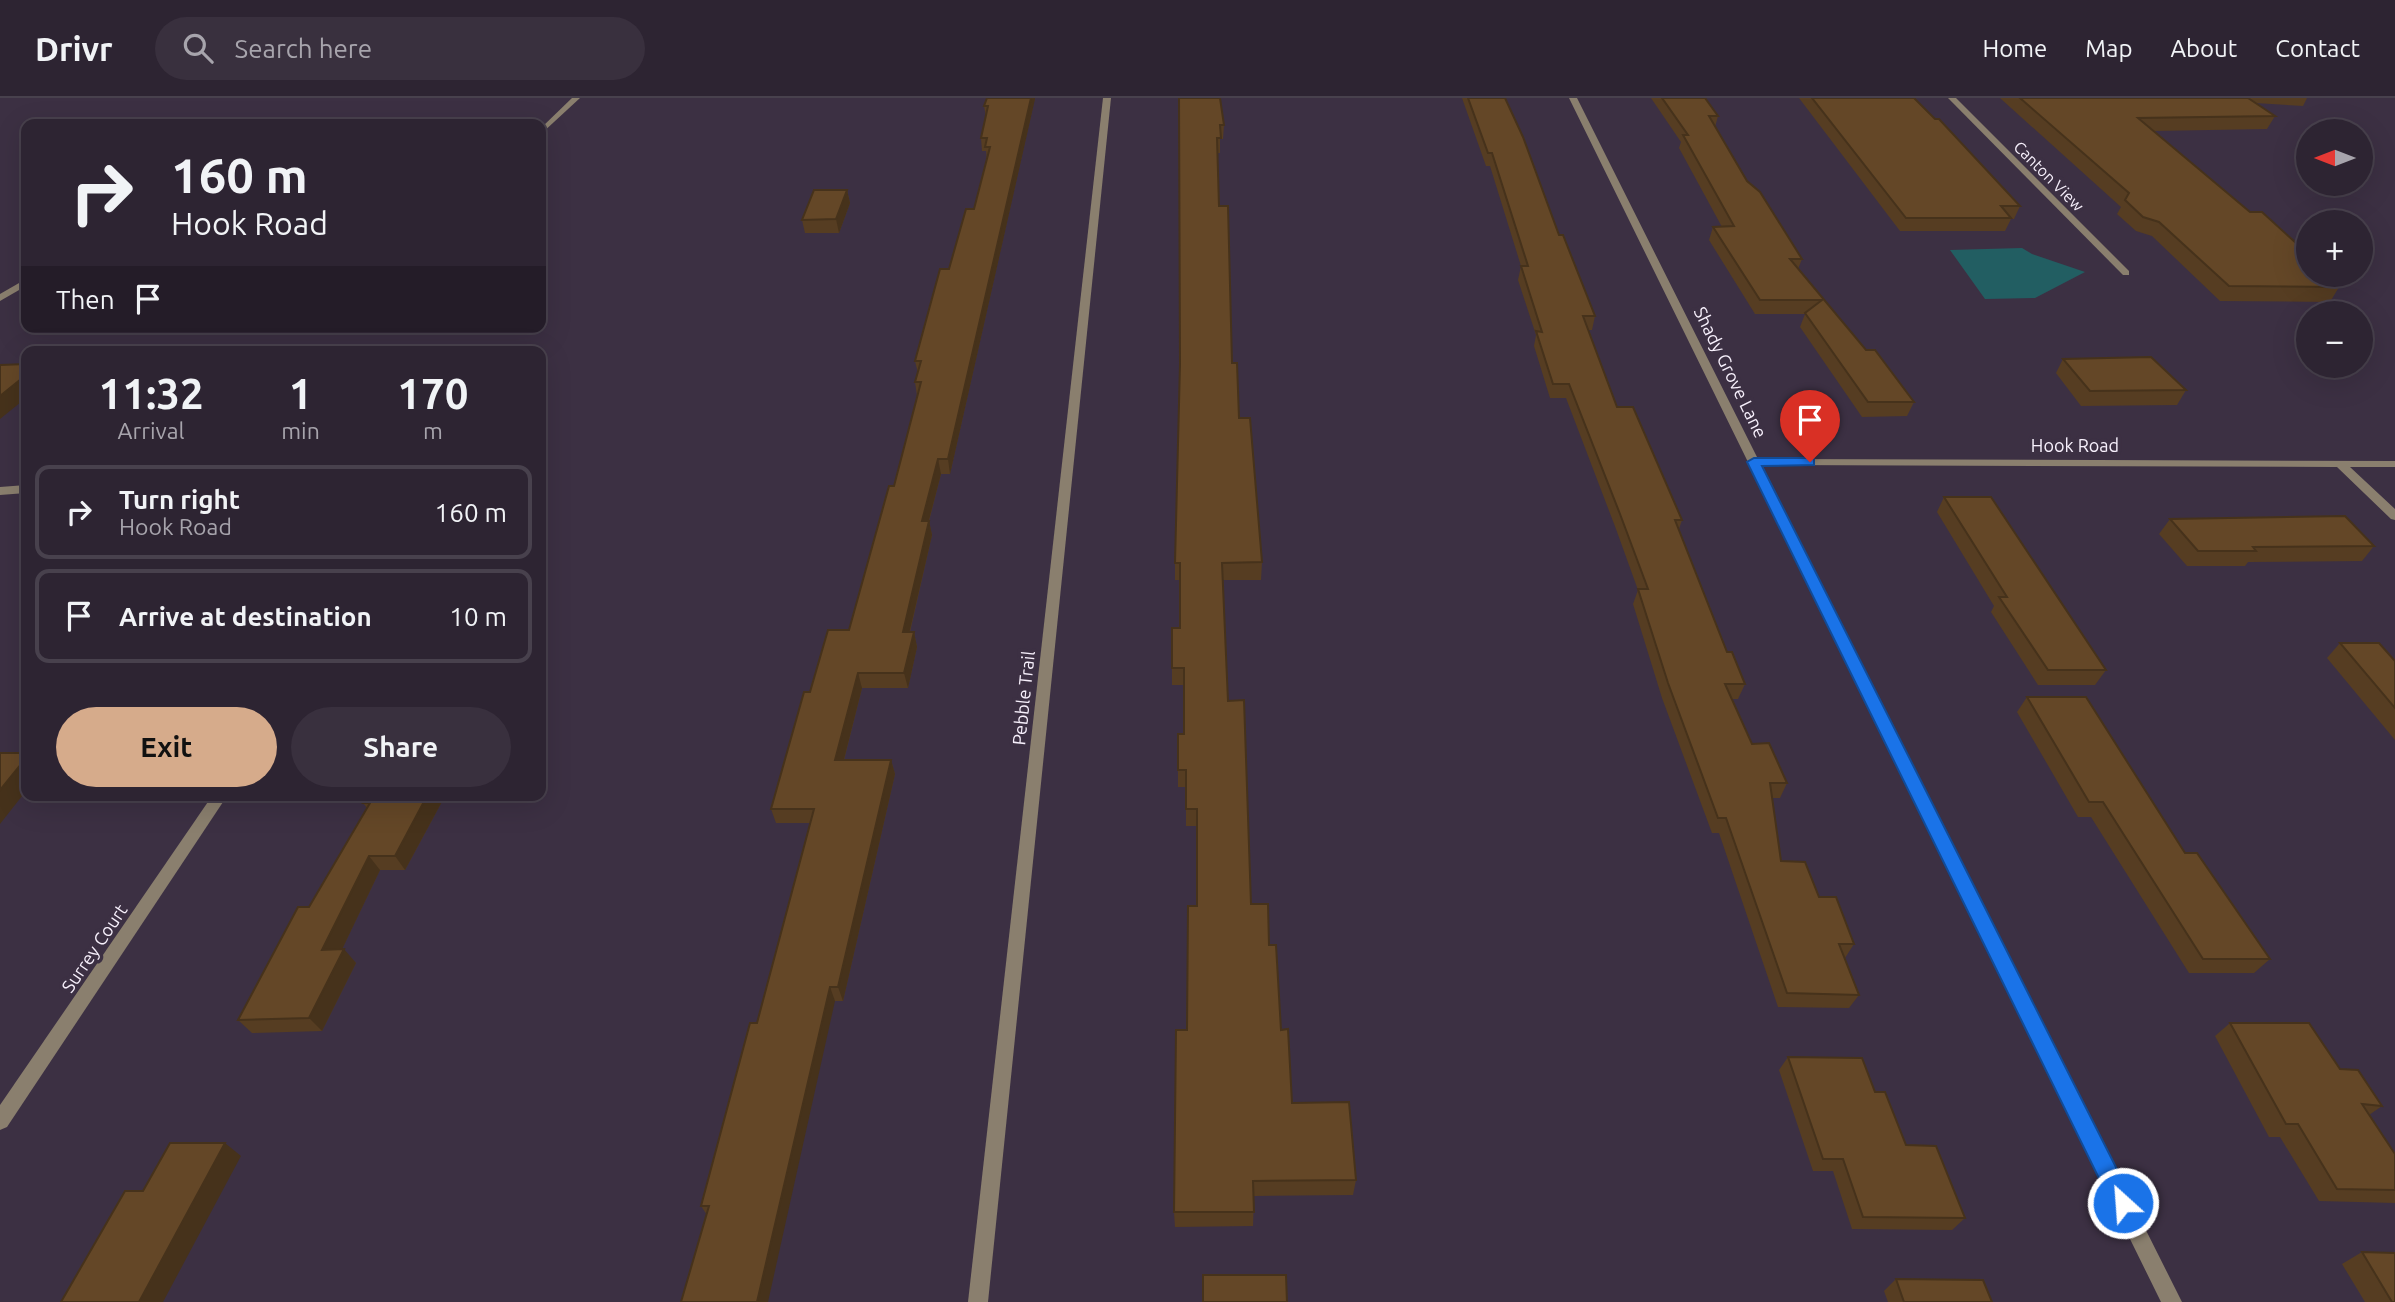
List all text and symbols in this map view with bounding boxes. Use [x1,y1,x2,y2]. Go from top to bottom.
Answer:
search box [155,17,645,80]
icon: search [179,29,217,67]
text: Drivr [35,30,113,67]
text: Search here [235,34,372,63]
text: Home [1982,35,2047,62]
text: Map [2085,35,2132,62]
text: About [2170,35,2237,62]
text: Contact [2275,35,2360,62]
north arrow [2296,119,2373,196]
map controls [2296,119,2373,378]
street label: Canton View [2010,137,2088,215]
icon: right [56,147,147,238]
text: 160 m [171,147,308,202]
text: Hook Road [171,205,328,241]
button: + [2296,210,2373,287]
icon: arrive [129,280,167,318]
text: Then [56,285,115,314]
button: − [2296,301,2373,378]
street label: Shady Grove Lane [1691,303,1771,441]
text: 11:32 [99,370,204,417]
text: 1 [289,370,312,417]
text: 170 [397,370,468,417]
pin [1780,390,1840,462]
icon: arrive [1791,401,1829,439]
text: Arrival [118,418,185,443]
text: min [281,418,320,443]
text: m [423,418,443,443]
street label: Hook Road [2031,435,2119,455]
text: Turn right [119,485,240,514]
icon: right [60,493,98,531]
text: 160 m [435,498,507,527]
text: Hook Road [119,514,232,539]
icon: arrive [60,597,98,635]
text: Arrive at destination [119,602,372,631]
text: 10 m [449,602,507,631]
street label: Pebble Trail [1008,650,1038,746]
button: Exit [56,707,277,787]
button: Share [291,707,511,787]
street label: Surrey Court [57,900,131,996]
position arrow [2086,1166,2160,1240]

